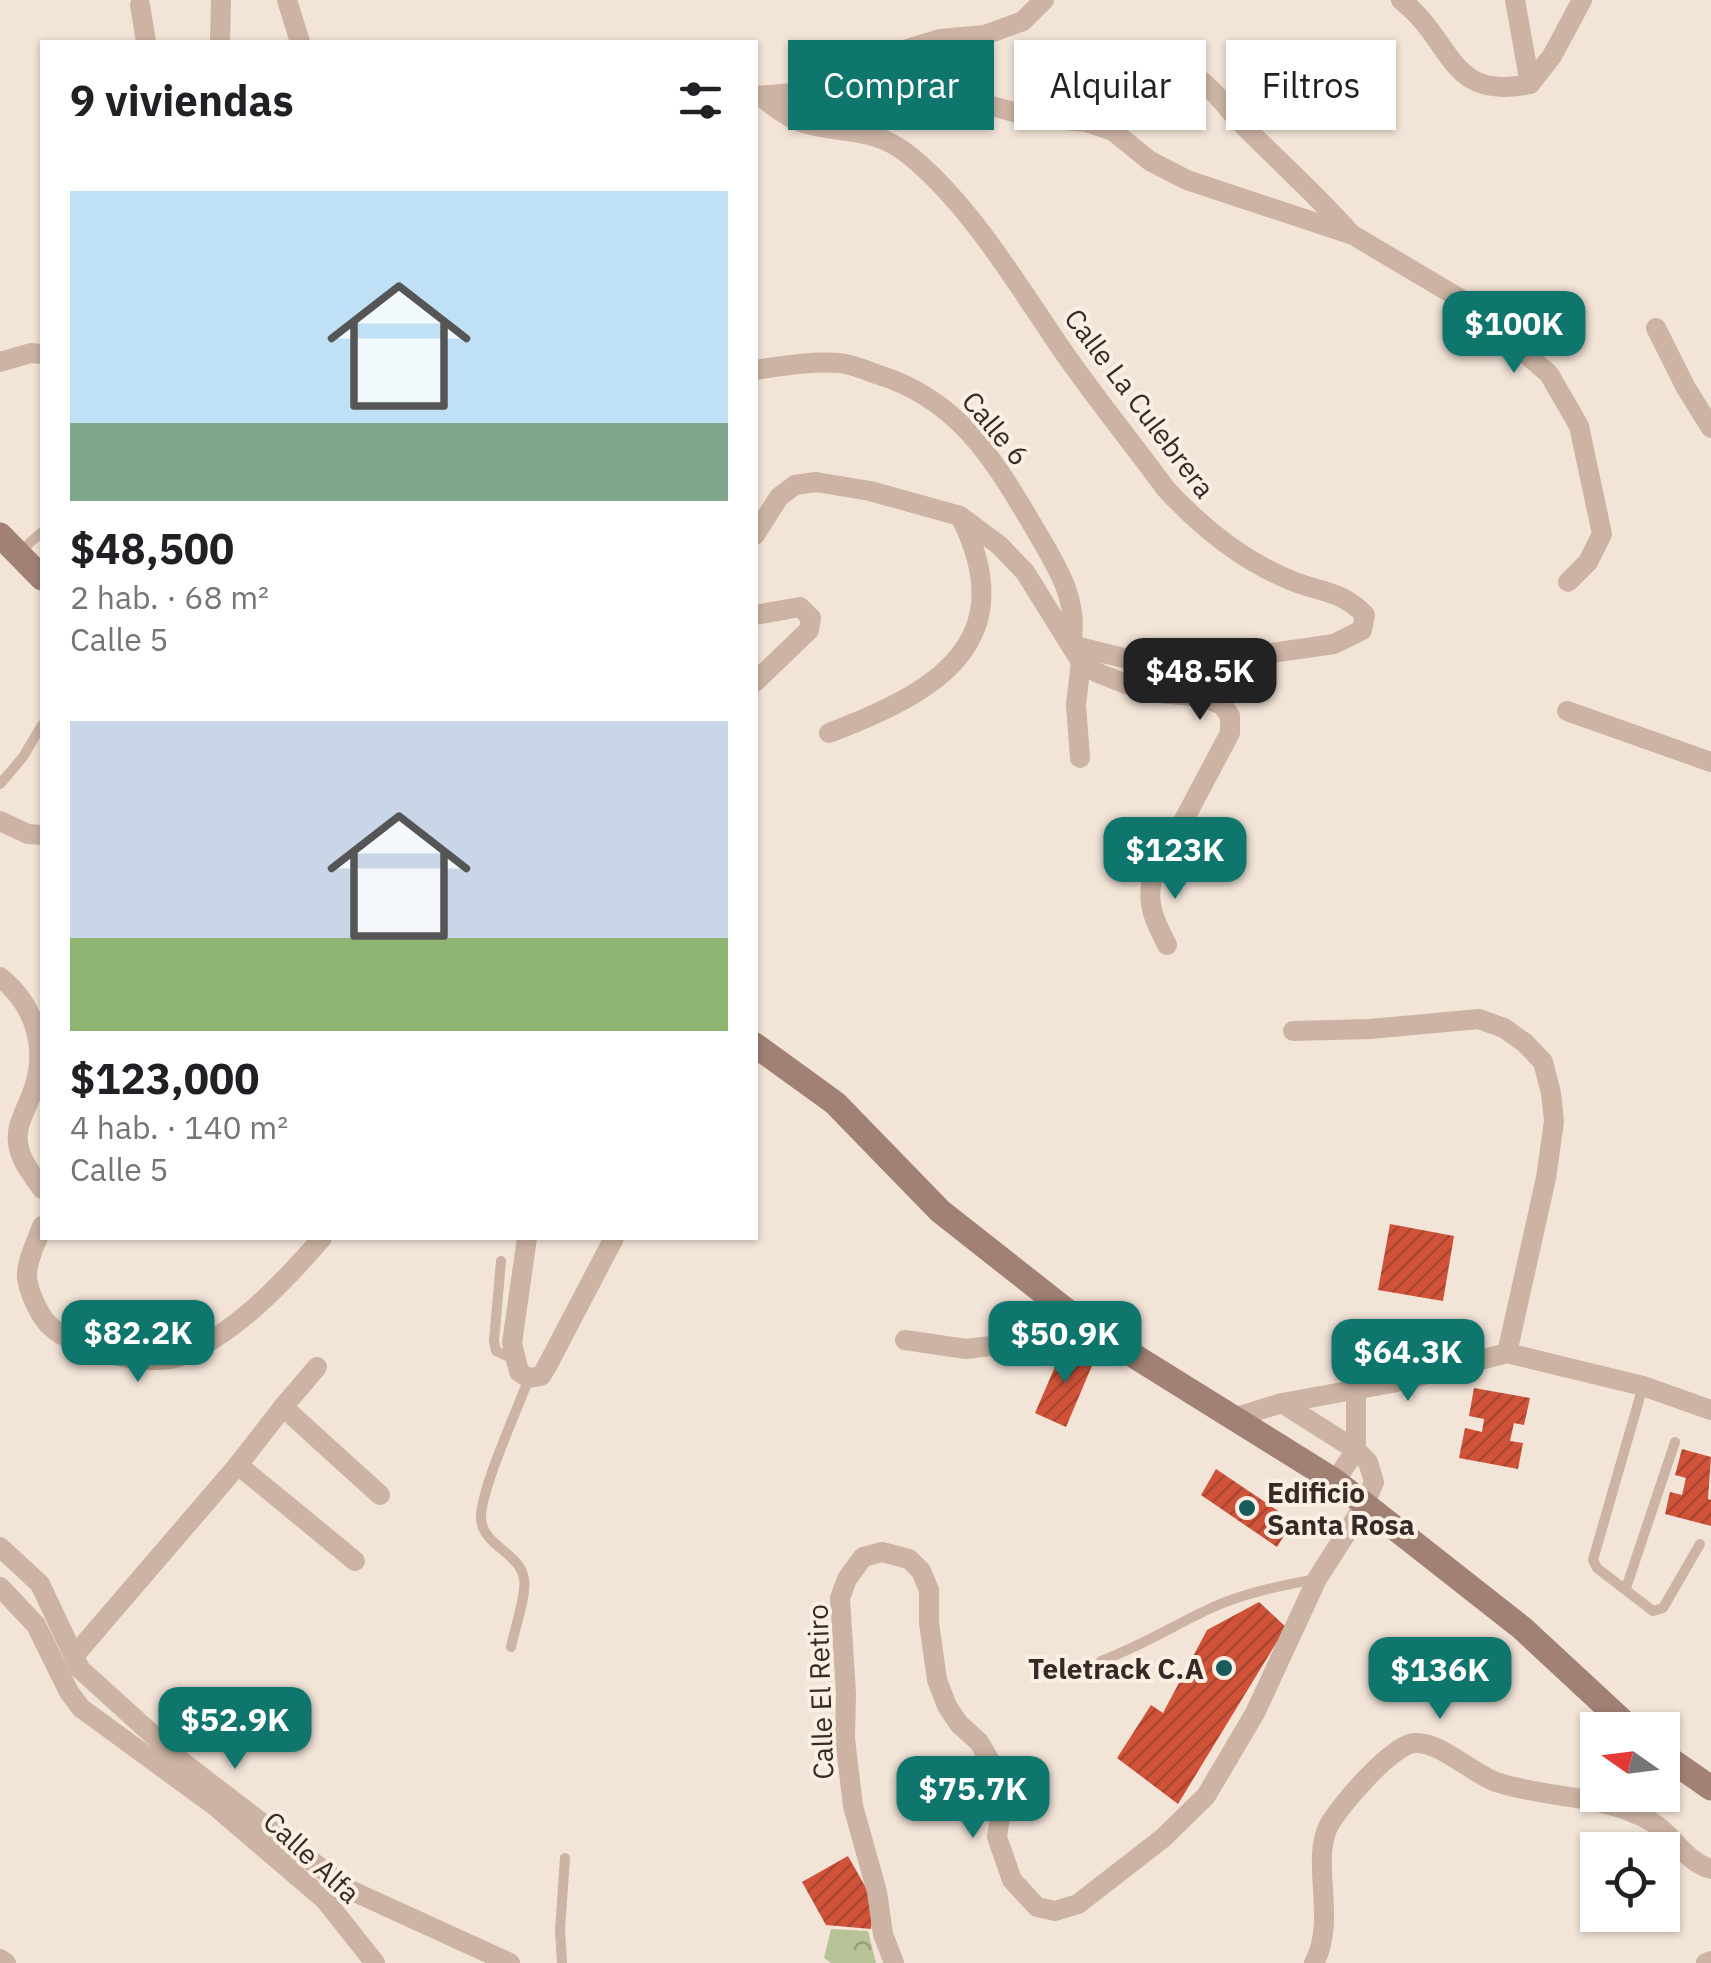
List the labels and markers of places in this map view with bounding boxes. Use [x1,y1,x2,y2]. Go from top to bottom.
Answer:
pin: $100K [1444,291,1584,376]
pin: $48.5K [1119,638,1281,723]
pin: $123K [1105,817,1245,902]
pin: $82.2K [57,1300,219,1385]
pin: $50.9K [984,1301,1146,1386]
pin: $64.3K [1327,1319,1489,1404]
place label: Edificio Santa Rosa [1267,1474,1415,1543]
marker: Edificio Santa Rosa [1236,1497,1258,1519]
pin: $136K [1370,1637,1510,1722]
place label: Teletrack C.A [1028,1650,1204,1687]
marker: Teletrack C.A [1213,1657,1235,1679]
pin: $52.9K [154,1687,316,1772]
pin: $75.7K [892,1756,1054,1841]

